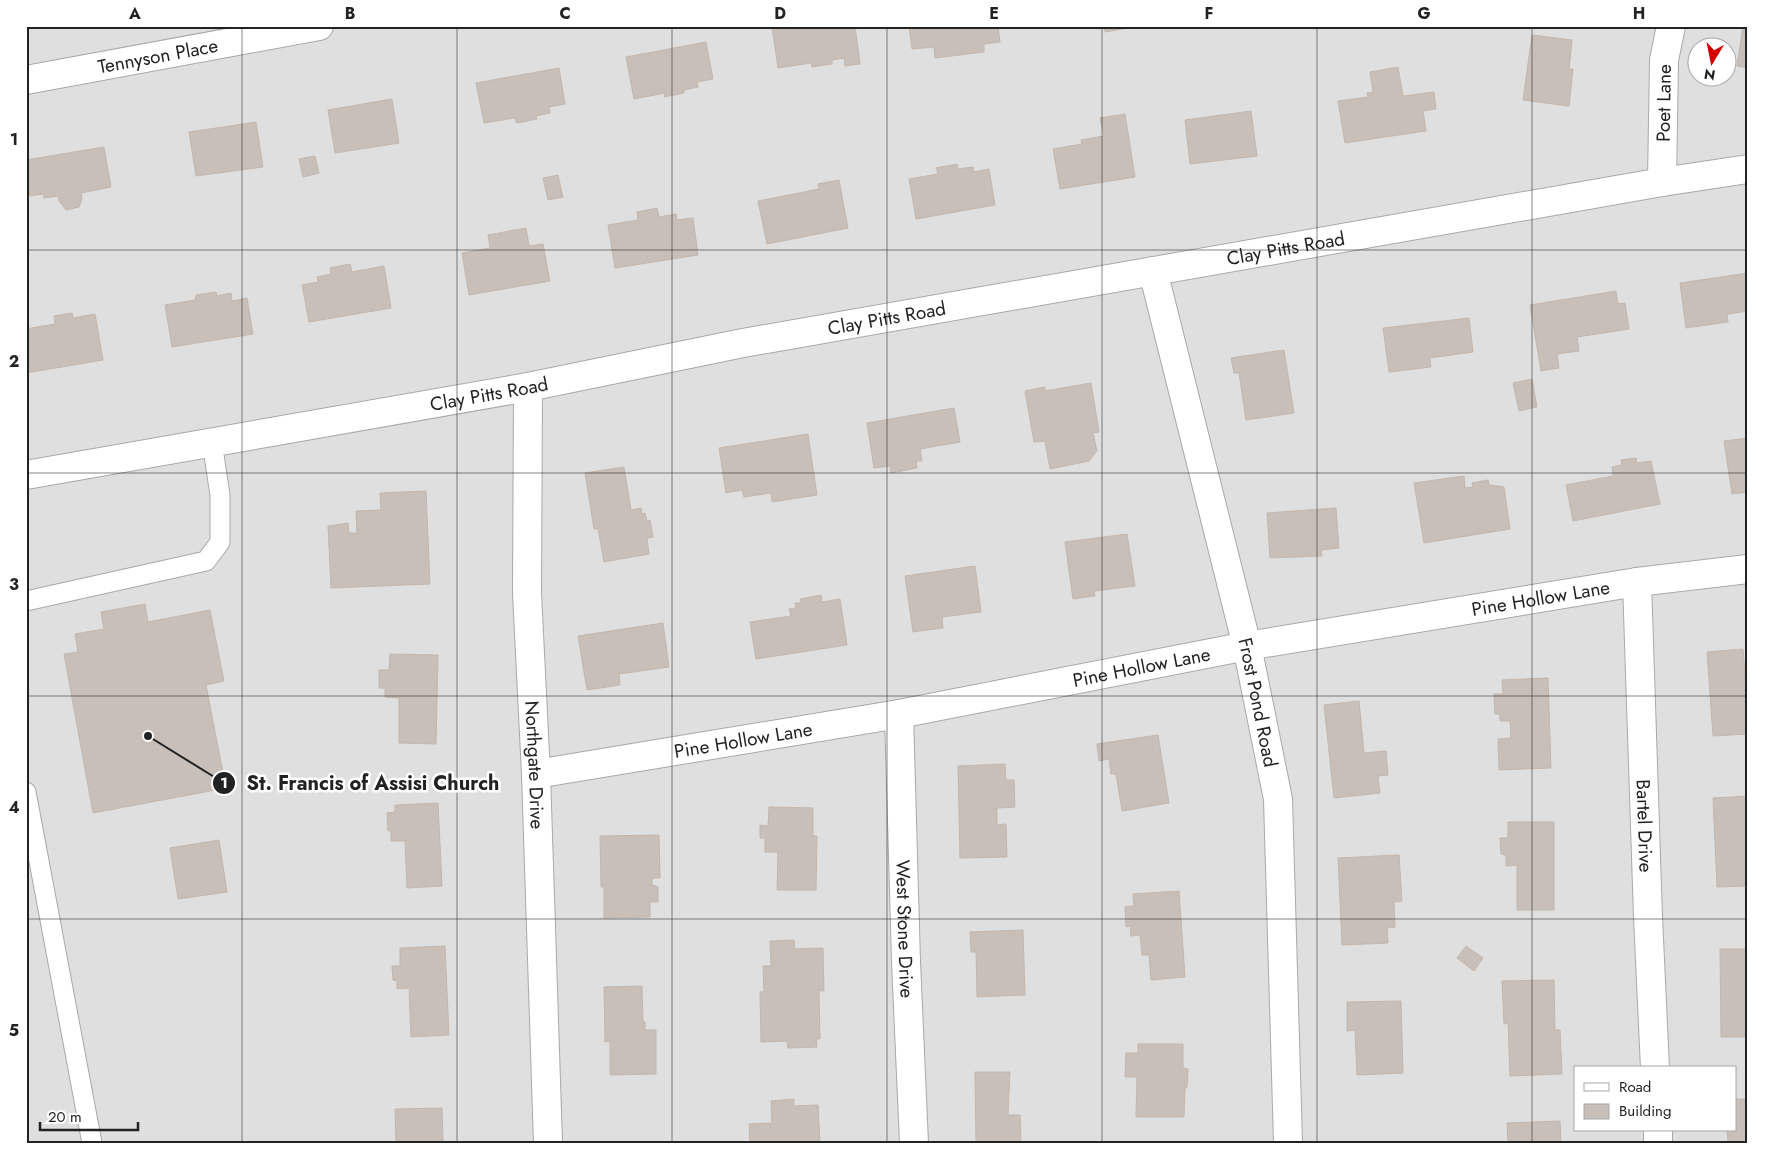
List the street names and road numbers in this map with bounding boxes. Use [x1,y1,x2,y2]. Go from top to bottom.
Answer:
street label: Tennyson Place [96,31,220,80]
street label: Poet Lane [1649,64,1677,142]
street label: Clay Pitts Road [1224,224,1347,272]
street label: Clay Pitts Road [826,294,948,341]
street label: Clay Pitts Road [428,370,550,417]
street label: Pine Hollow Lane [1469,573,1612,622]
street label: Frost Pond Road [1232,635,1285,769]
street label: Pine Hollow Lane [1070,640,1213,693]
street label: Northgate Drive [519,700,551,830]
street label: Pine Hollow Lane [672,715,815,764]
street label: Bartel Drive [1630,779,1660,873]
street label: West Stone Drive [890,859,921,999]

